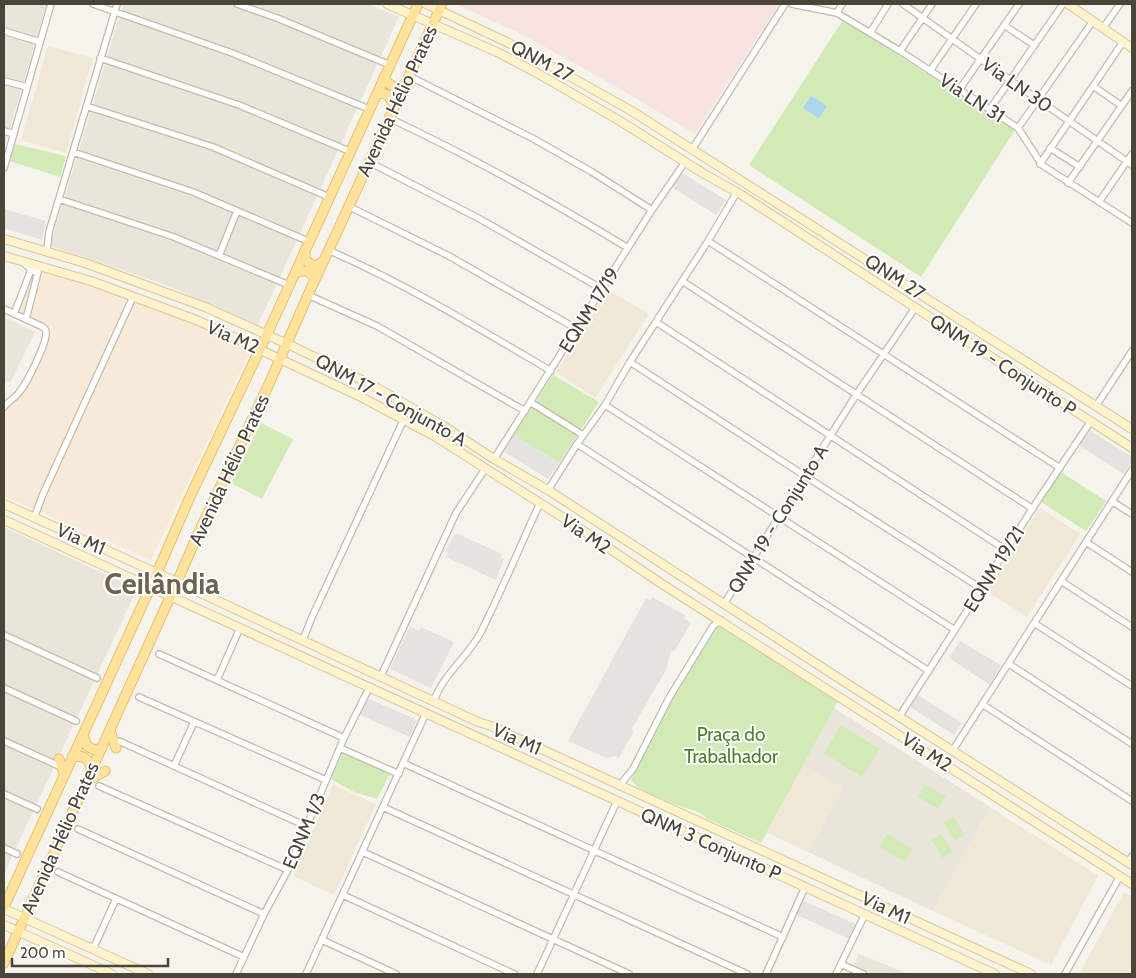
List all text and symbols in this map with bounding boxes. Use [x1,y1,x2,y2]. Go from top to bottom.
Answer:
street label: Avenida Hélio Prates [352,22,442,180]
street label: QNM 27 [507,35,577,87]
street label: Via LN 30 [977,52,1057,118]
street label: Via LN 31 [935,68,1009,128]
street label: QNM 27 [861,249,930,305]
street label: EQNM 17/19 [554,263,624,357]
street label: QNM 19 - Conjunto P [925,309,1081,421]
street label: Via M2 [203,315,263,359]
street label: QNM 17 - Conjunto A [311,349,471,451]
street label: Avenida Hélio Prates [184,391,274,549]
street label: QNM 19 - Conjunto A [723,440,833,598]
street label: Via M2 [557,509,615,559]
street label: Via M1 [53,518,109,560]
street label: EQNM 19/21 [959,522,1029,616]
district label: Ceilândia [104,566,220,601]
street label: Via M1 [489,718,545,760]
park label: Praça do Trabalhador [684,723,778,768]
street label: Via M2 [898,727,956,777]
street label: Avenida Hélio Prates [16,758,104,918]
street label: EQNM 1/3 [278,789,330,873]
street label: QNM 3 Conjunto P [637,803,785,885]
street label: Via M1 [858,887,914,929]
scale bar [12,936,169,968]
text: 200 m [20,944,65,962]

